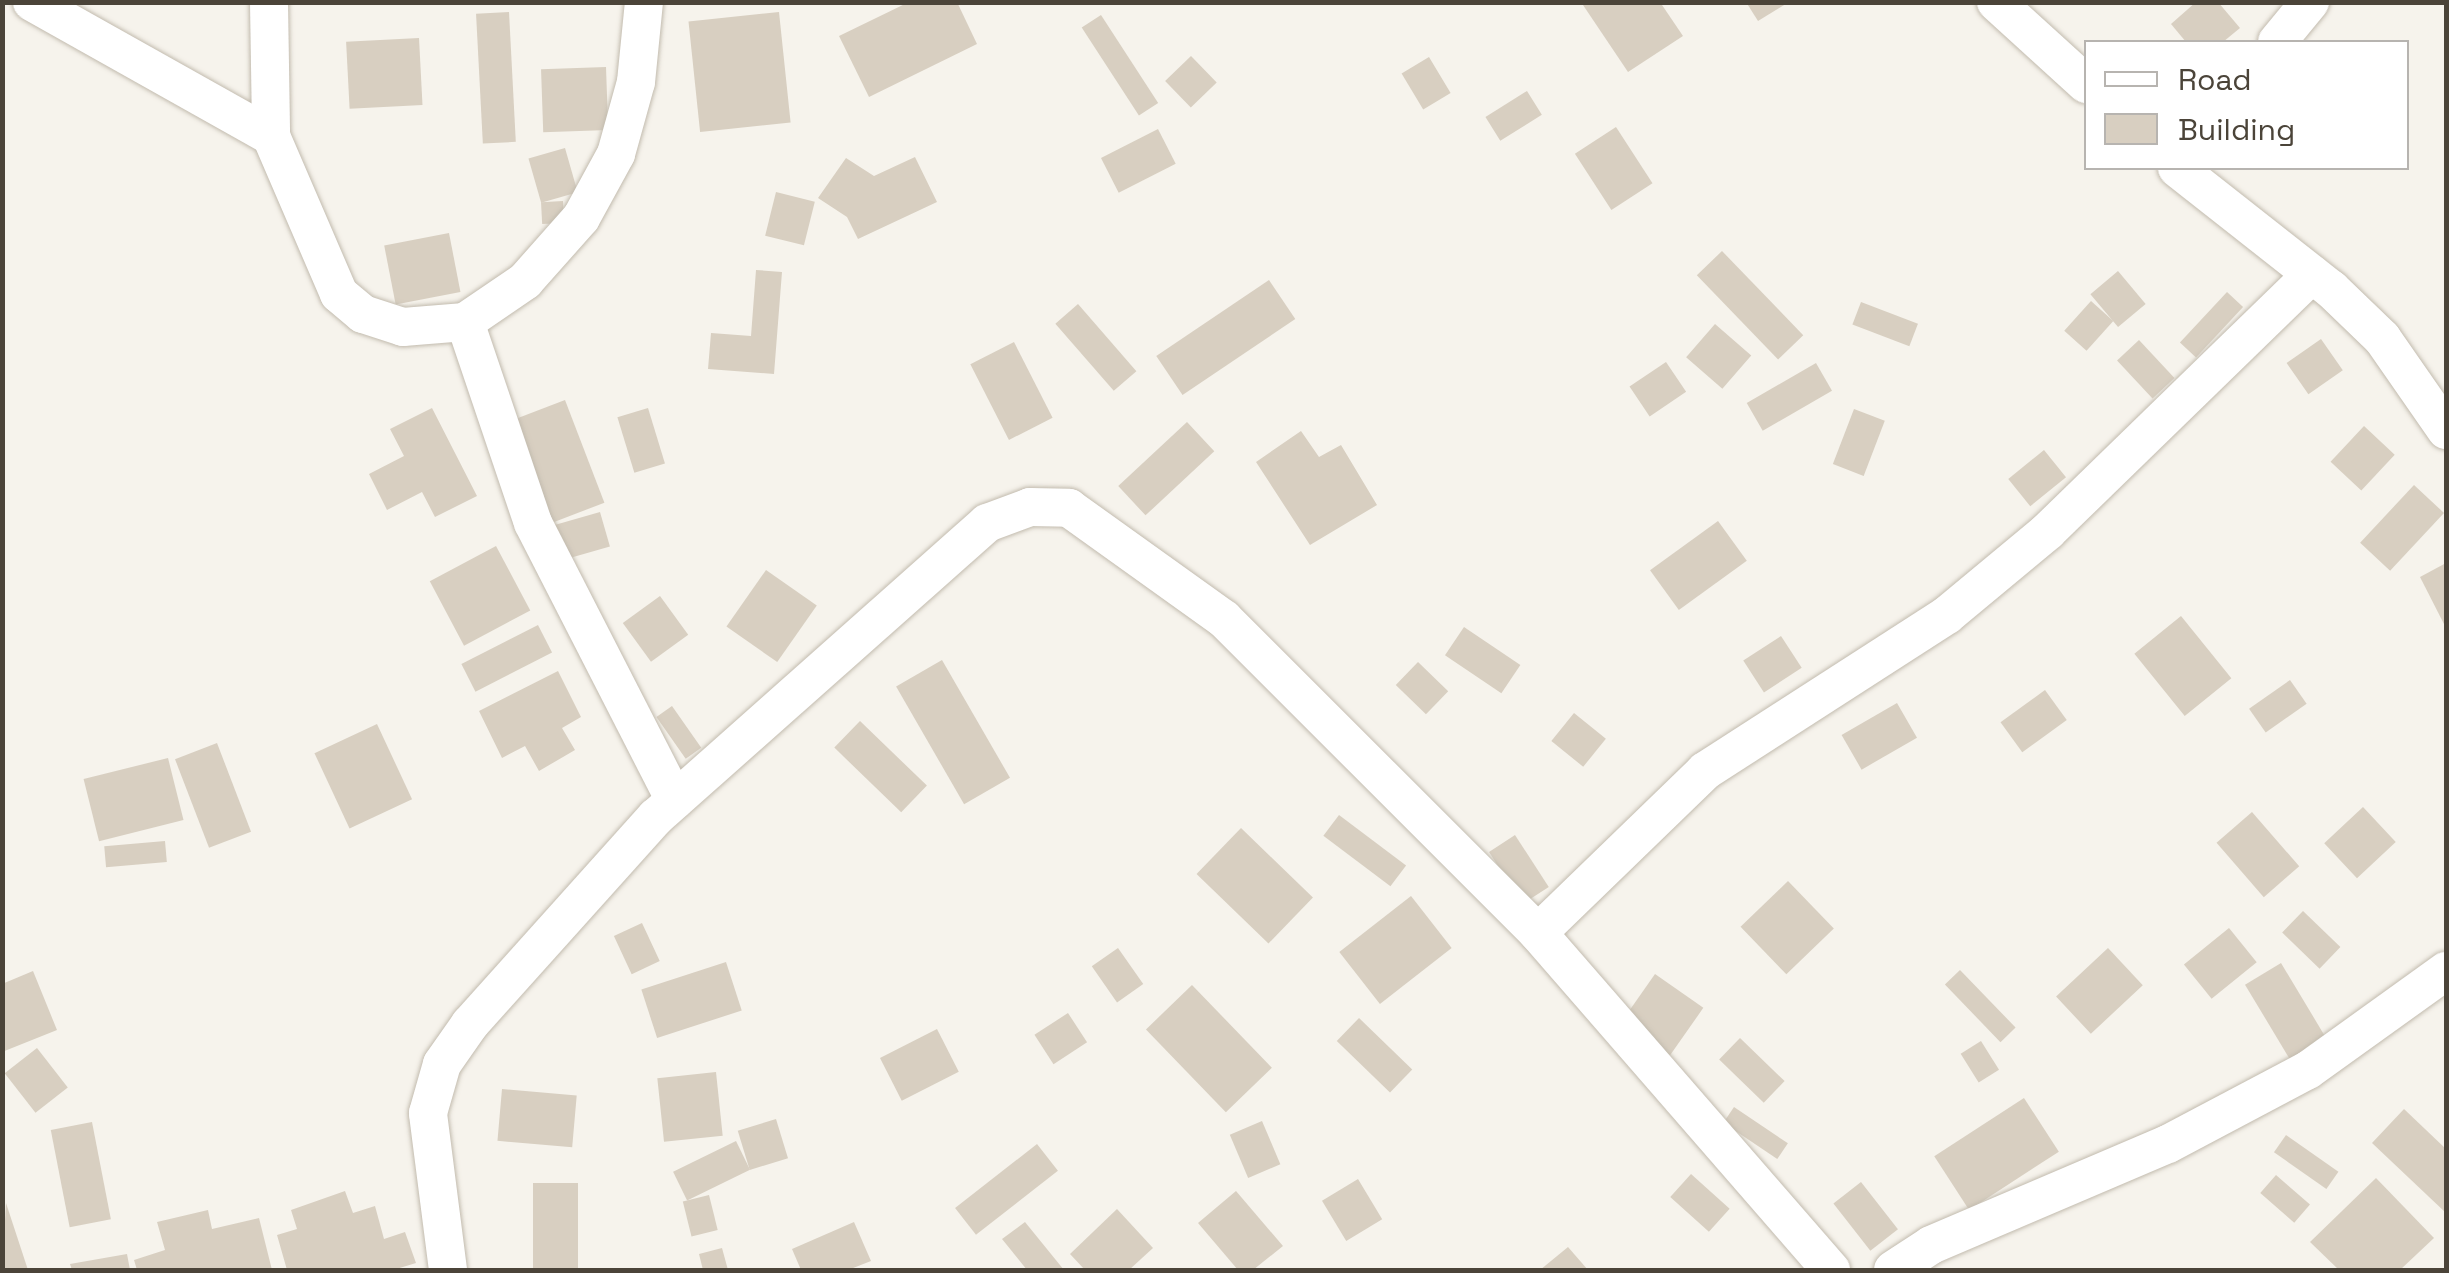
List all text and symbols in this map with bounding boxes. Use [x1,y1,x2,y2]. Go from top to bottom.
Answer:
legend [2084,40,2409,170]
text: Road [2178,60,2252,99]
text: Building [2178,110,2295,149]

